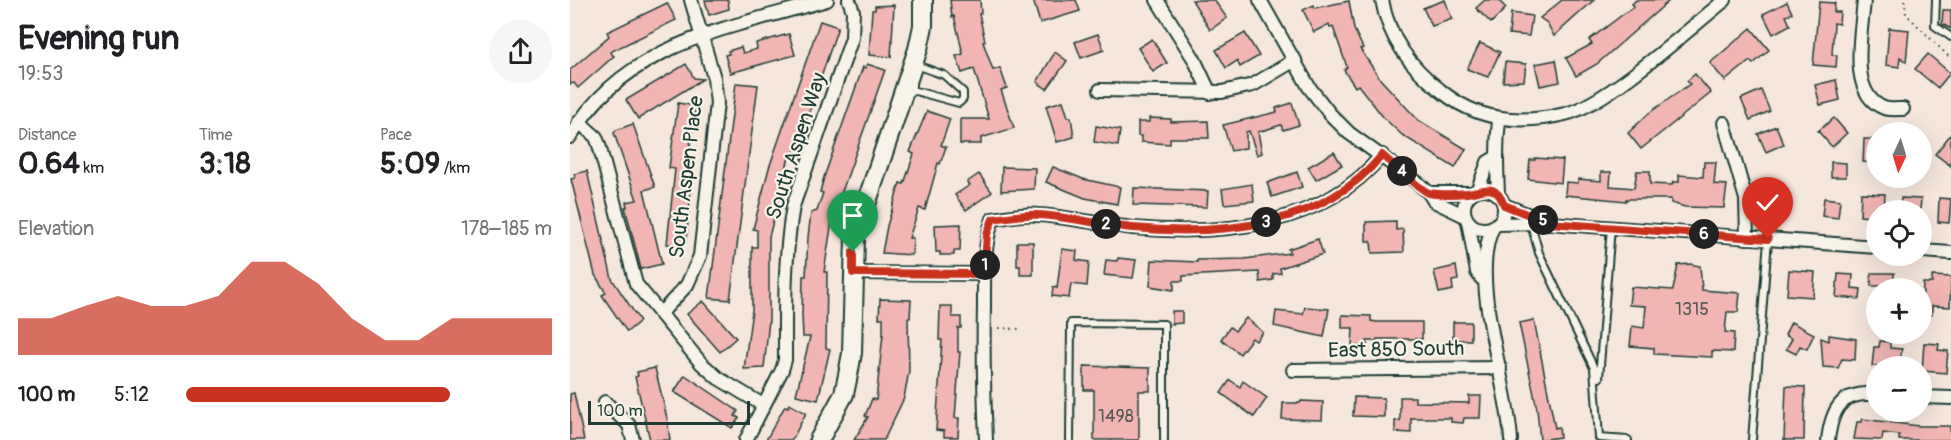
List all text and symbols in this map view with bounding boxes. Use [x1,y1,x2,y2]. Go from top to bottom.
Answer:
text: Evening run [18,18,179,59]
button: share [489,20,552,83]
text: 19:53 [18,61,63,86]
street label: South Aspen Way [760,69,833,223]
street label: South Aspen Place [663,94,710,260]
north arrow [1866,122,1932,188]
map controls [1866,122,1932,422]
text: Distance [18,125,77,145]
text: Time [199,125,232,145]
text: Pace [380,125,412,145]
text: 0.64 [18,145,80,182]
text: 3:18 [199,145,251,182]
text: 5:09 [380,145,440,182]
pin: 4 [1387,156,1417,186]
text: km [80,158,104,178]
text: /km [440,158,470,178]
text: 4 [1397,161,1407,181]
pin [1742,177,1793,239]
icon: check [1751,186,1784,219]
pin [827,190,878,252]
icon: arrive [836,199,869,232]
button: locate [1866,200,1932,266]
pin: 5 [1528,205,1558,235]
pin: 3 [1251,207,1281,237]
pin: 2 [1091,209,1121,239]
text: 5 [1539,210,1547,230]
text: 3 [1262,212,1270,232]
text: 2 [1102,214,1110,234]
text: Elevation [18,216,94,241]
text: 178–185 m [461,216,552,241]
pin: 6 [1689,219,1719,249]
text: 6 [1699,224,1709,244]
pin: 1 [970,250,1000,280]
text: 1 [982,255,988,275]
button: + [1866,278,1932,344]
house number: 1315 [1675,298,1709,321]
street label: East 850 South [1328,335,1464,364]
button: − [1866,356,1932,422]
text: 100 m [18,382,75,407]
text: 5:12 [114,382,149,407]
scale bar [588,398,750,426]
text: 100 m [597,401,643,421]
house number: 1498 [1098,405,1134,428]

